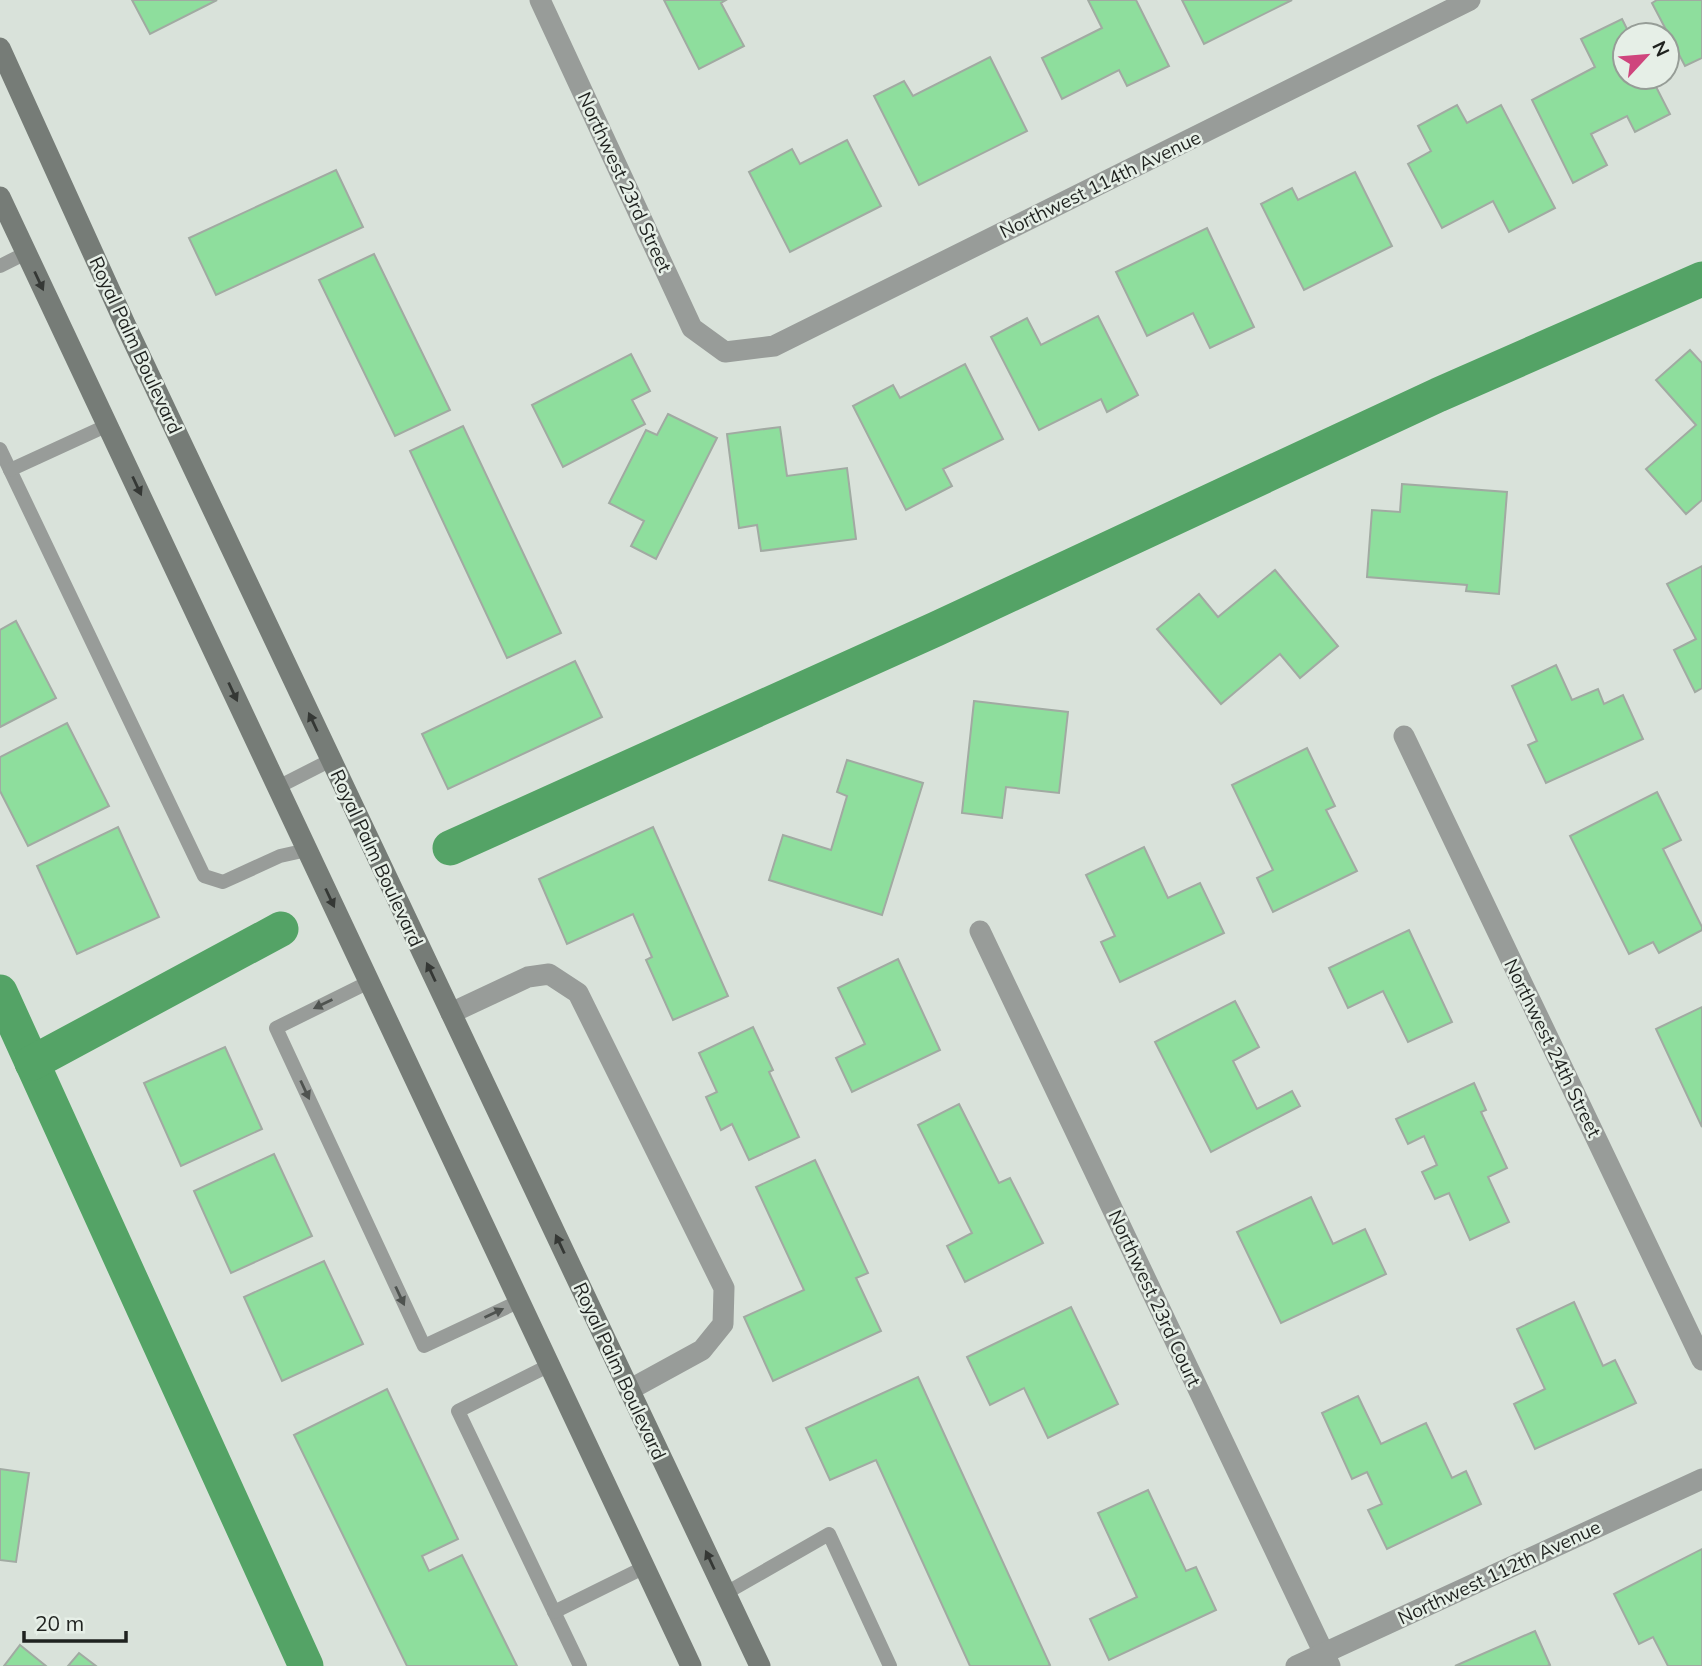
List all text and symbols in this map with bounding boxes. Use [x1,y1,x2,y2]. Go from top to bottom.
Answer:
north arrow [1611,21,1681,91]
text: N [1647,37,1675,60]
street label: Northwest 23rd Street [573,88,677,276]
street label: Northwest 114th Avenue [995,125,1205,243]
street label: Royal Palm Boulevard [84,253,188,437]
one-way arrow [34,271,45,291]
one-way arrow [131,476,142,496]
one-way arrow [228,682,239,702]
one-way arrow [307,712,319,732]
street label: Royal Palm Boulevard [325,766,429,950]
one-way arrow [324,888,336,908]
street label: Northwest 24th Street [1499,955,1607,1142]
one-way arrow [425,962,437,982]
one-way arrow [313,999,333,1010]
one-way arrow [300,1079,311,1100]
street label: Northwest 23rd Court [1104,1206,1207,1390]
one-way arrow [554,1234,566,1254]
street label: Royal Palm Boulevard [568,1279,672,1463]
one-way arrow [395,1286,406,1306]
one-way arrow [484,1307,504,1319]
street label: Northwest 112th Avenue [1394,1514,1604,1630]
one-way arrow [704,1550,715,1570]
scale bar [24,1600,126,1644]
text: 20 m [35,1610,84,1636]

